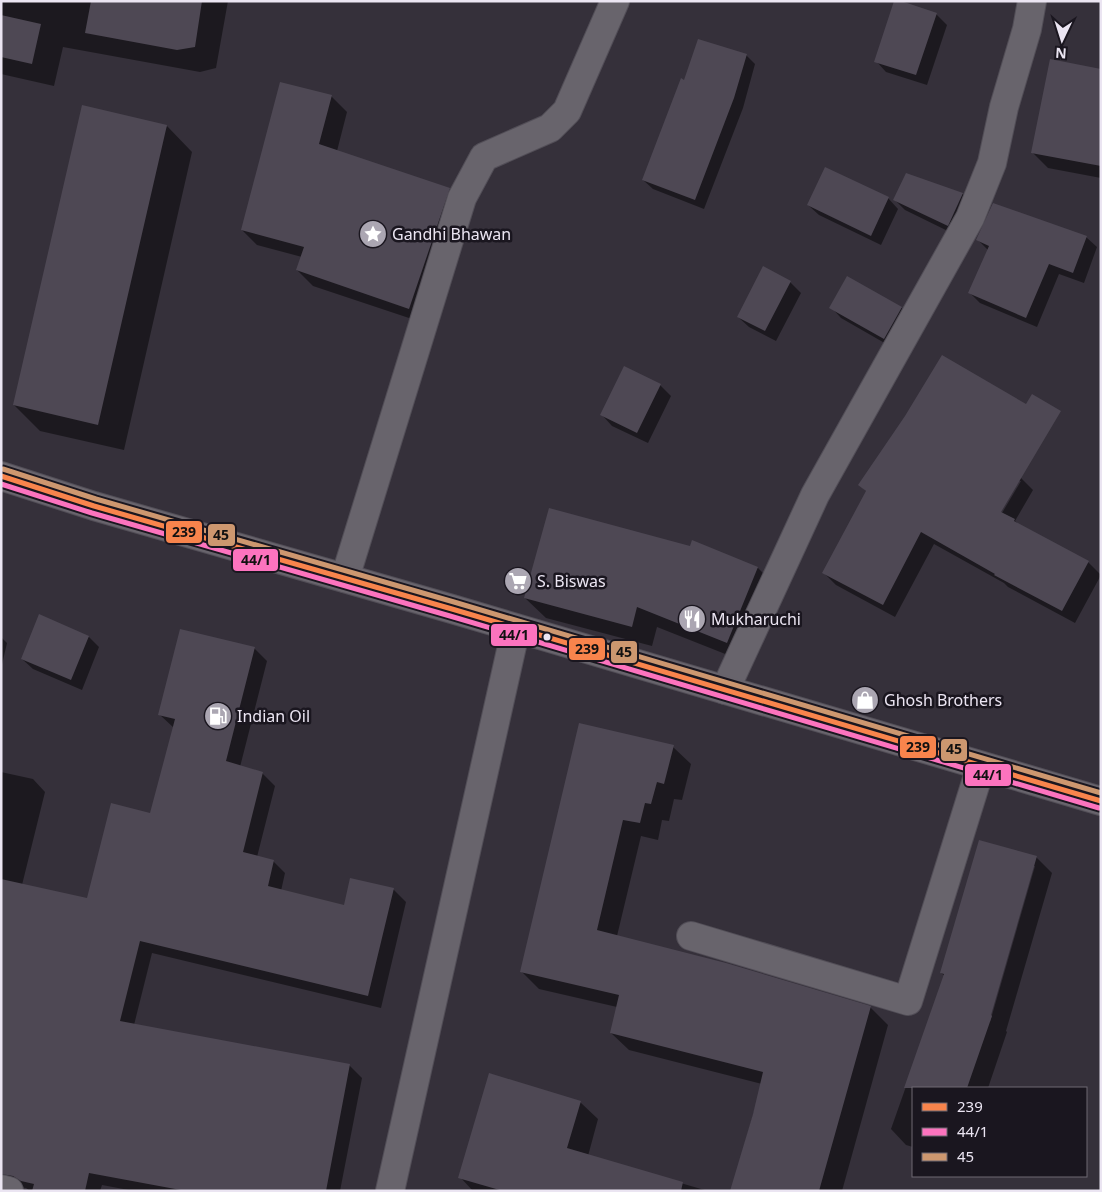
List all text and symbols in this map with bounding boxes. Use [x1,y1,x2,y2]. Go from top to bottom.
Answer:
north arrow [1037,15,1087,65]
text: N [1055,44,1067,63]
place icon: Gandhi Bhawan [358,219,388,249]
place label: Gandhi Bhawan [392,223,511,245]
line badge: 239 [165,520,203,544]
text: 239 [172,522,196,541]
line badge: 45 [207,523,236,547]
text: 45 [213,525,229,544]
line badge: 44/1 [232,548,279,572]
text: 44/1 [241,550,271,569]
supermarket icon: S. Biswas [503,566,533,596]
place label: S. Biswas [537,570,606,592]
restaurant icon: Mukharuchi [677,604,707,634]
place label: Mukharuchi [711,608,801,630]
line badge: 44/1 [490,623,538,647]
text: 44/1 [499,625,529,644]
unlabelled marker [542,632,552,642]
line badge: 239 [568,637,606,661]
text: 239 [575,639,599,658]
line badge: 45 [610,640,638,664]
text: 45 [616,642,632,661]
shop icon: Ghosh Brothers [850,685,880,715]
place label: Ghosh Brothers [884,689,1002,711]
fuel station icon: Indian Oil [203,701,233,731]
place label: Indian Oil [237,705,310,727]
line badge: 239 [899,735,937,759]
text: 239 [906,737,930,756]
line badge: 45 [940,738,968,762]
text: 45 [946,739,962,758]
line badge: 44/1 [964,763,1012,787]
text: 44/1 [973,765,1003,784]
legend [912,1087,1087,1177]
text: 239 [957,1096,983,1116]
text: 44/1 [957,1121,988,1141]
text: 45 [957,1146,974,1166]

